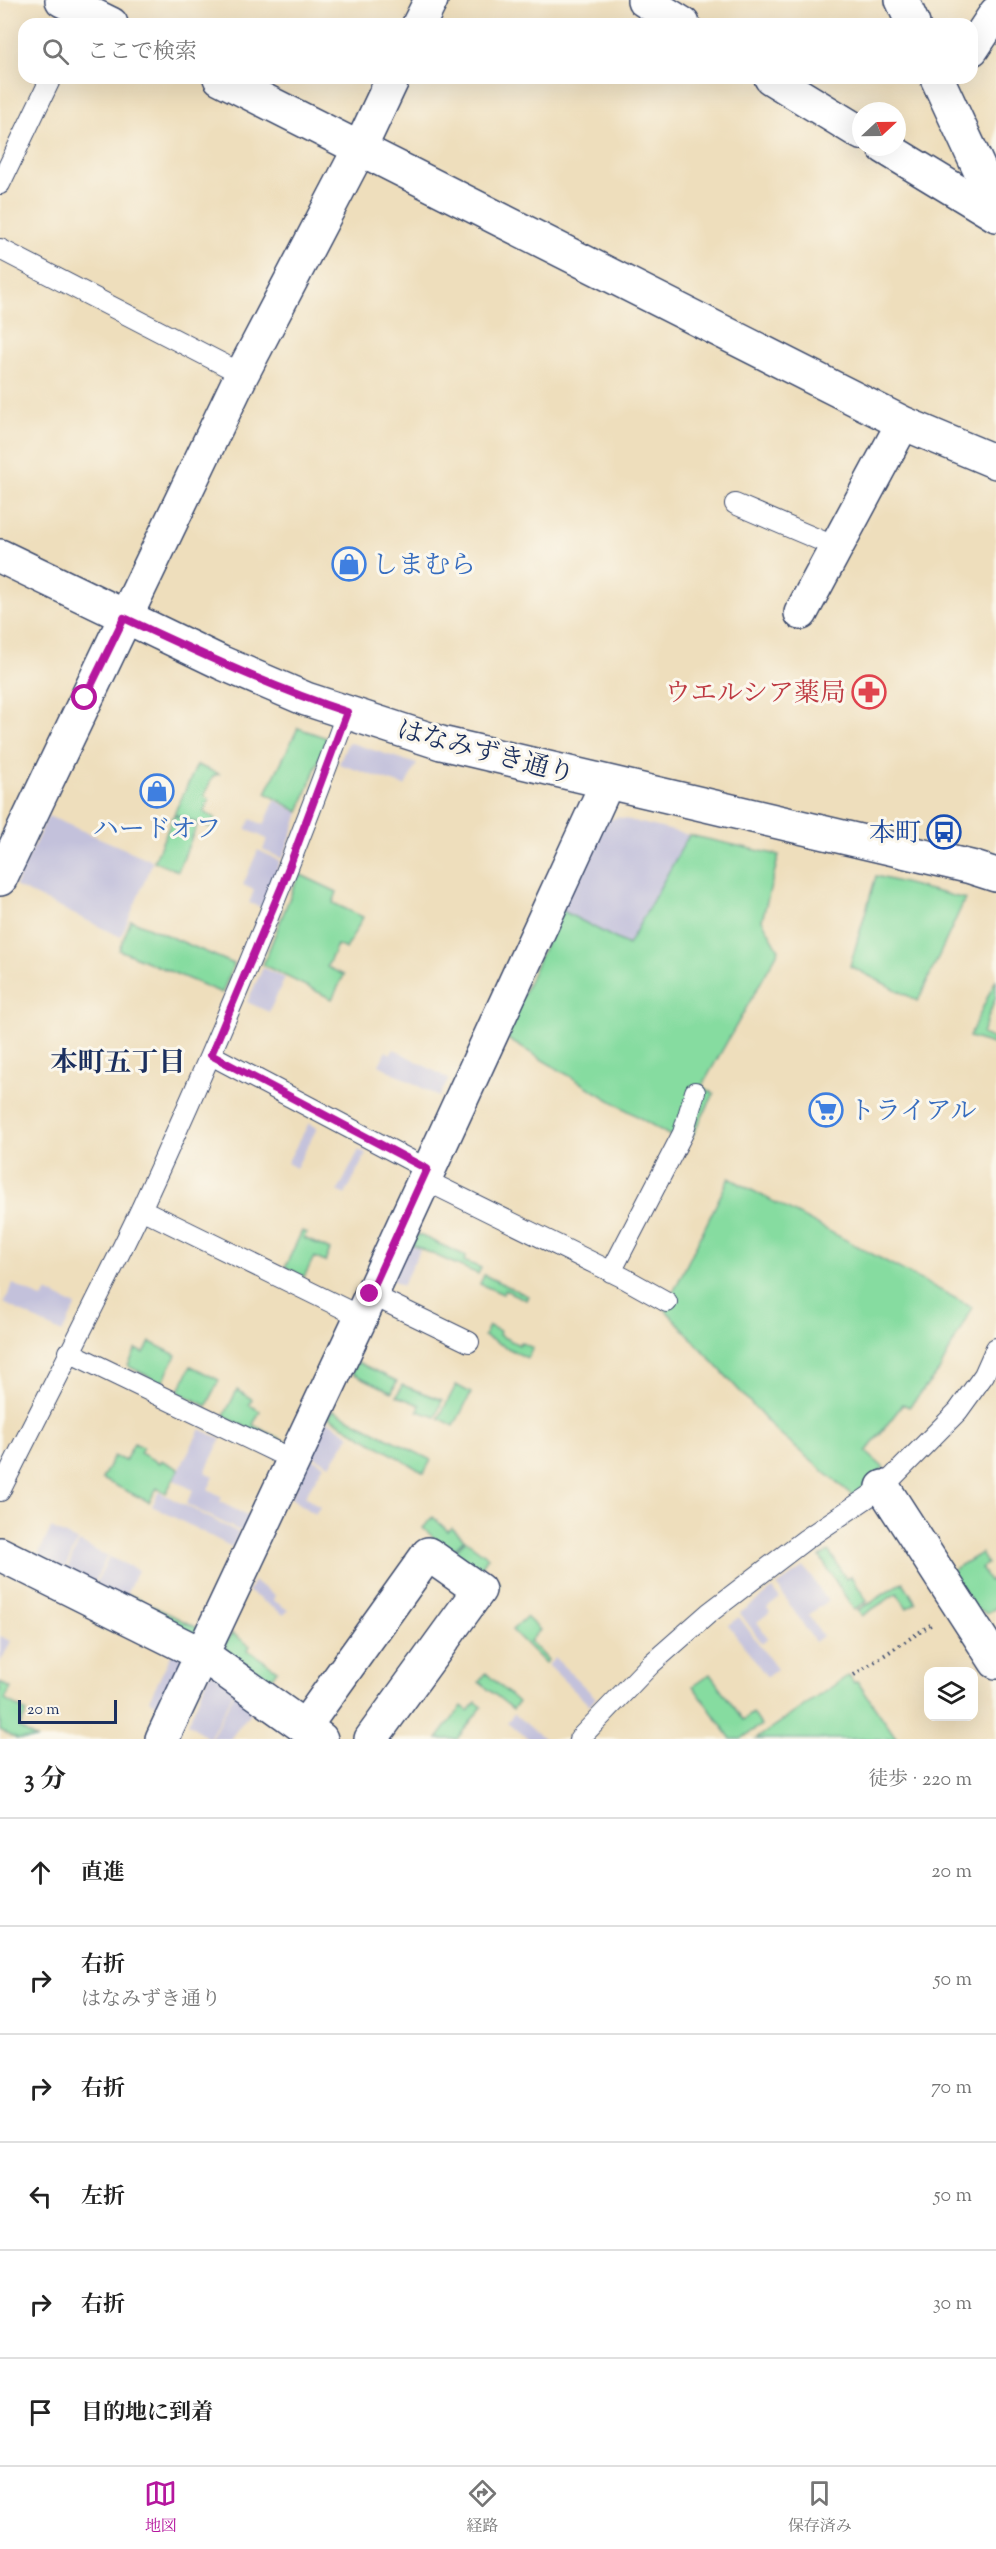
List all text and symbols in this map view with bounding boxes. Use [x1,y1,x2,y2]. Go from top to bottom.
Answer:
search box [18,18,978,84]
icon: search [39,35,72,68]
text: ここで検索 [87,37,197,69]
north arrow [852,102,906,156]
shop icon: しまむら [331,546,367,582]
place label: しまむら [372,548,476,585]
pharmacy icon: ウエルシア薬局 [851,674,887,710]
place label: ウエルシア薬局 [665,676,846,713]
route start [71,684,97,710]
street label: はなみずき通り [393,712,578,795]
shop icon: ハードオフ [139,773,175,809]
place label: ハードオフ [93,812,221,849]
bus stop icon: 本町 [926,814,962,850]
place label: 本町 [869,816,921,853]
district label: 本町五丁目 [51,1045,186,1084]
supermarket icon: トライアル [808,1092,844,1128]
place label: トライアル [849,1094,976,1131]
route end [356,1280,382,1306]
map controls [924,1667,978,1721]
button: layers [924,1667,978,1721]
scale bar [18,1697,117,1724]
text: 20 m [27,1699,60,1722]
text: 3 分 [24,1762,66,1799]
text: 徒歩 · 220 m [868,1766,972,1795]
icon: ahead [24,1856,57,1889]
text: 直進 [81,1858,125,1890]
text: 20 m [931,1858,972,1887]
text: 右折 [81,1950,125,1982]
icon: right [24,1964,57,1997]
text: 50 m [934,1966,972,1995]
text: はなみずき通り [81,1986,221,2015]
icon: right [24,2072,57,2105]
text: 右折 [81,2074,125,2106]
text: 70 m [931,2074,972,2103]
icon: left [24,2180,57,2213]
text: 左折 [81,2182,125,2214]
text: 50 m [934,2182,972,2211]
icon: right [24,2288,57,2321]
text: 右折 [81,2290,125,2322]
text: 30 m [933,2290,972,2319]
icon: arrive [24,2396,57,2429]
text: 目的地に到着 [81,2398,213,2430]
tab: 地図 [144,2477,177,2539]
tab: 経路 [466,2477,499,2539]
tab: 保存済み [788,2477,852,2539]

